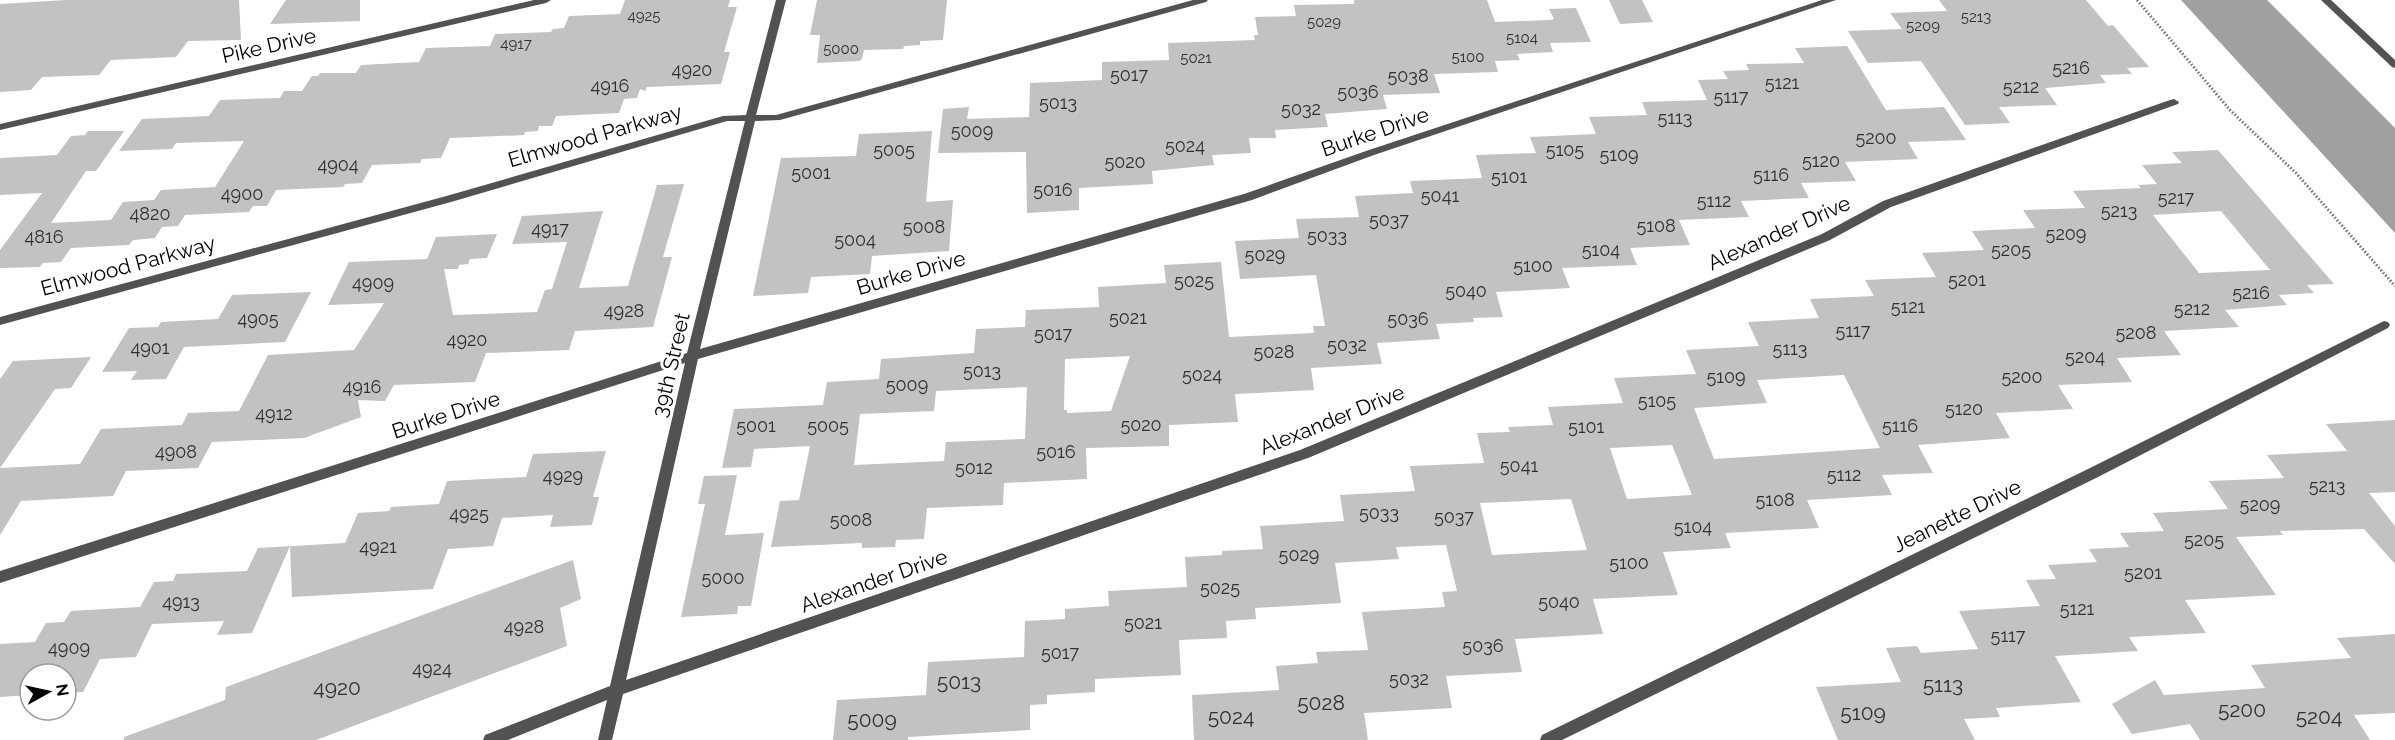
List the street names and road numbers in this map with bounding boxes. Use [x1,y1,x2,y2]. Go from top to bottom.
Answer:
street label: Pike Drive [219,23,318,68]
street label: Elmwood Parkway [505,99,685,172]
street label: Burke Drive [1318,101,1432,162]
street label: Alexander Drive [1703,190,1854,275]
street label: Elmwood Parkway [38,230,218,301]
street label: Burke Drive [853,245,968,300]
street label: 39th Street [646,310,695,420]
street label: Alexander Drive [1256,379,1408,460]
street label: Burke Drive [389,385,503,444]
street label: Jeanette Drive [1888,474,2025,557]
street label: Alexander Drive [797,544,951,617]

